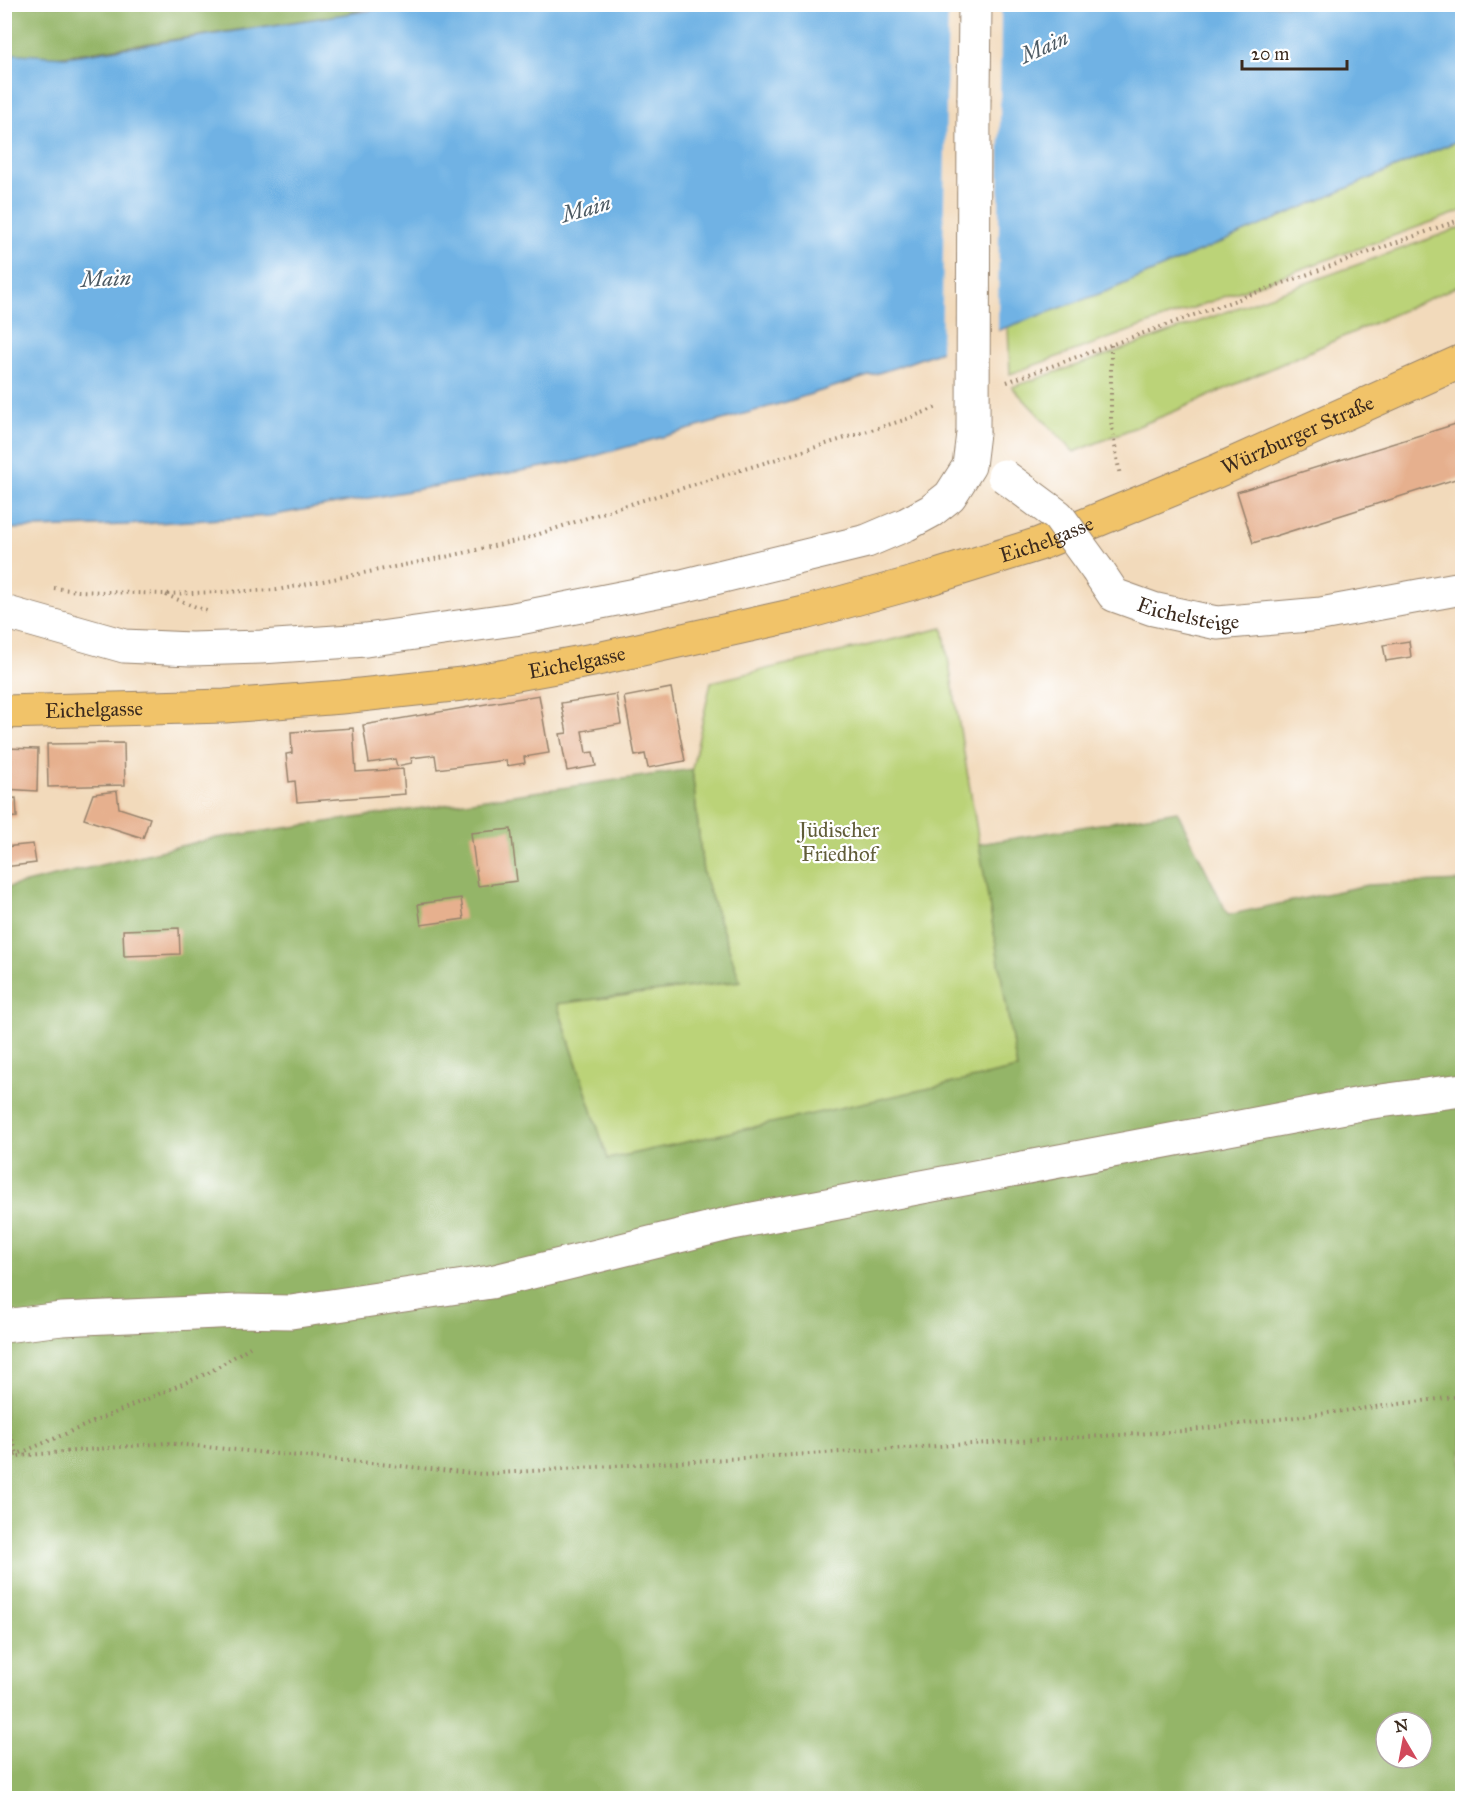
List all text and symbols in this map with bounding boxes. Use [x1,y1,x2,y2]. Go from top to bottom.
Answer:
water label: Main [1014,24,1073,70]
scale bar [1242,33,1347,71]
text: 20 m [1251,43,1289,65]
water label: Main [557,189,614,228]
water label: Main [79,264,132,293]
street label: Würzburger Straße [1217,389,1378,480]
street label: Eichelgasse [996,510,1098,569]
street label: Eichelsteige [1133,591,1240,636]
street label: Eichelgasse [526,640,628,685]
street label: Eichelgasse [44,695,144,724]
park label: Jüdischer Friedhof [797,817,880,867]
north arrow [1374,1710,1434,1770]
text: N [1393,1715,1410,1736]

